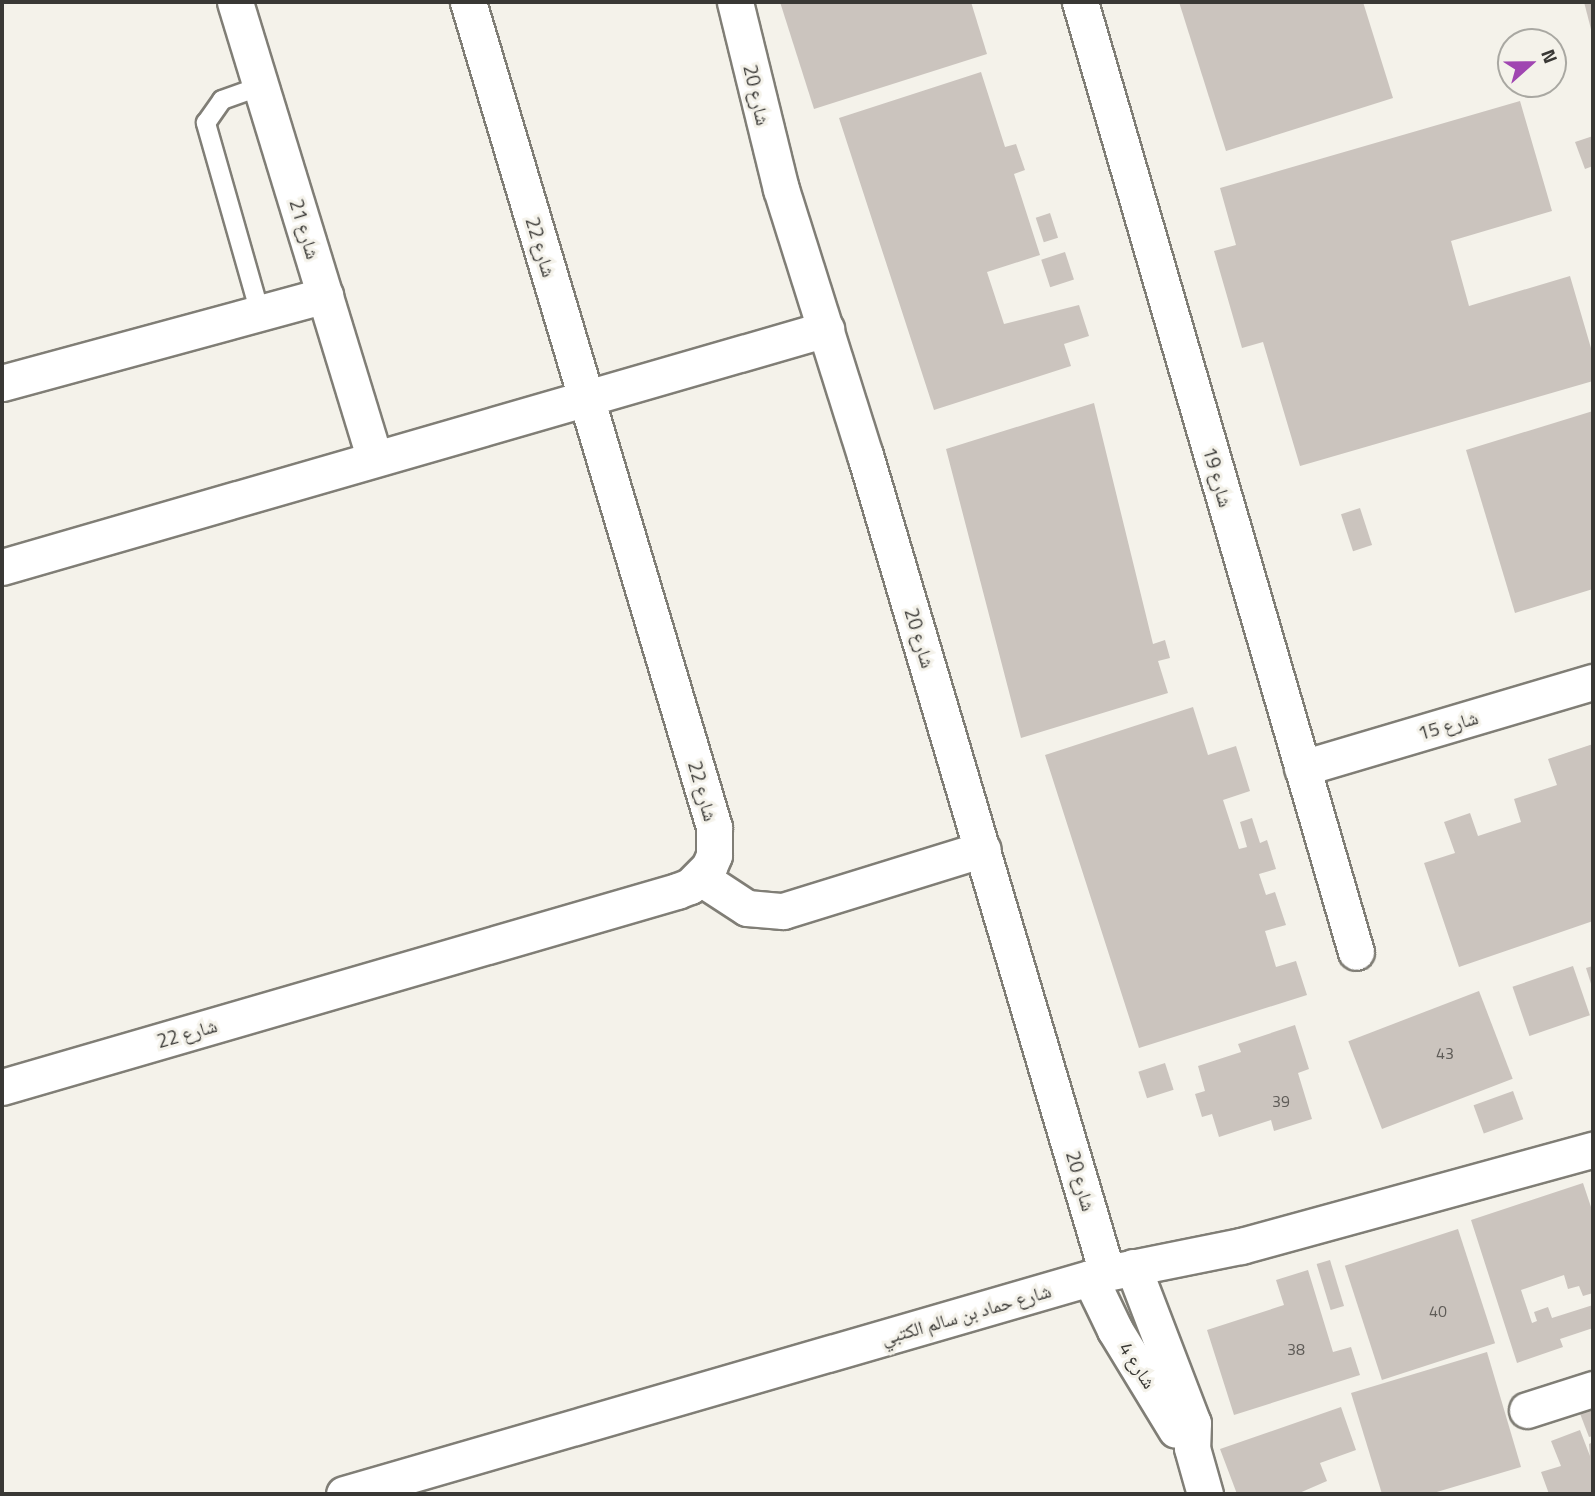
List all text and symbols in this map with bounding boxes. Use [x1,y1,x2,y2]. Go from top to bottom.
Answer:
north arrow [1497,28,1567,98]
text: N [1534,45,1566,67]
street label: شارع 20 [739,62,775,128]
street label: شارع 21 [285,196,325,262]
street label: شارع 22 [521,214,561,280]
street label: شارع 19 [1199,444,1237,510]
street label: شارع 20 [900,605,940,671]
street label: شارع 15 [1415,706,1481,744]
street label: شارع 22 [684,758,722,824]
street label: شارع 22 [154,1014,220,1052]
house number: 43 [1436,1043,1454,1063]
house number: 39 [1272,1091,1290,1111]
street label: شارع 20 [1062,1148,1100,1214]
street label: شارع حماد بن سالم الكتبي [878,1279,1054,1349]
house number: 40 [1429,1301,1447,1321]
street label: شارع 4 [1115,1337,1161,1393]
house number: 38 [1287,1339,1305,1359]

